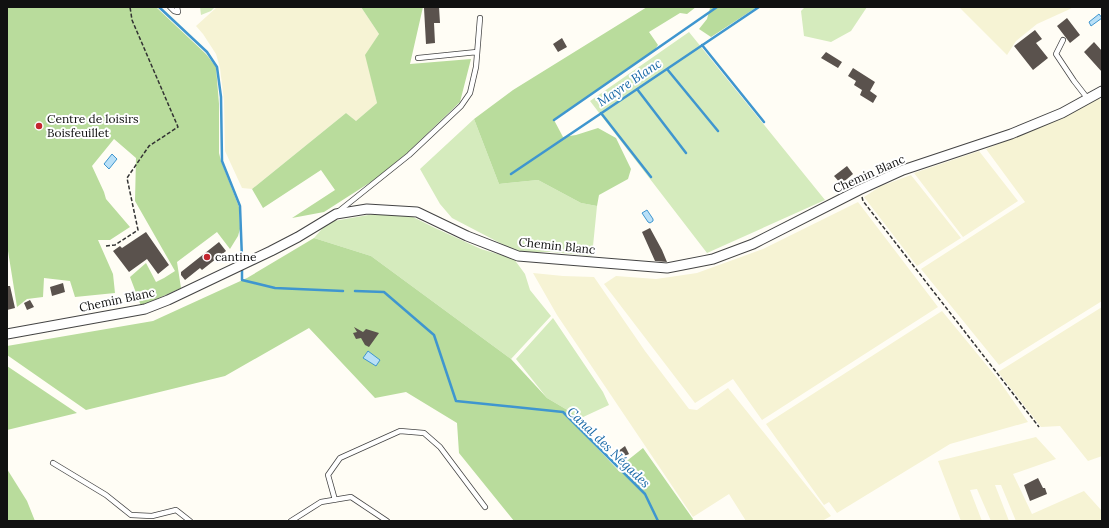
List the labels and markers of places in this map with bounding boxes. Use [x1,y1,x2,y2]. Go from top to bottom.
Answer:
place label: Centre de loisirs Boisfeuillet [47,111,139,140]
marker: Centre de loisirs Boisfeuillet [34,121,44,131]
place label: cantine [215,249,257,264]
marker: cantine [202,252,212,262]

